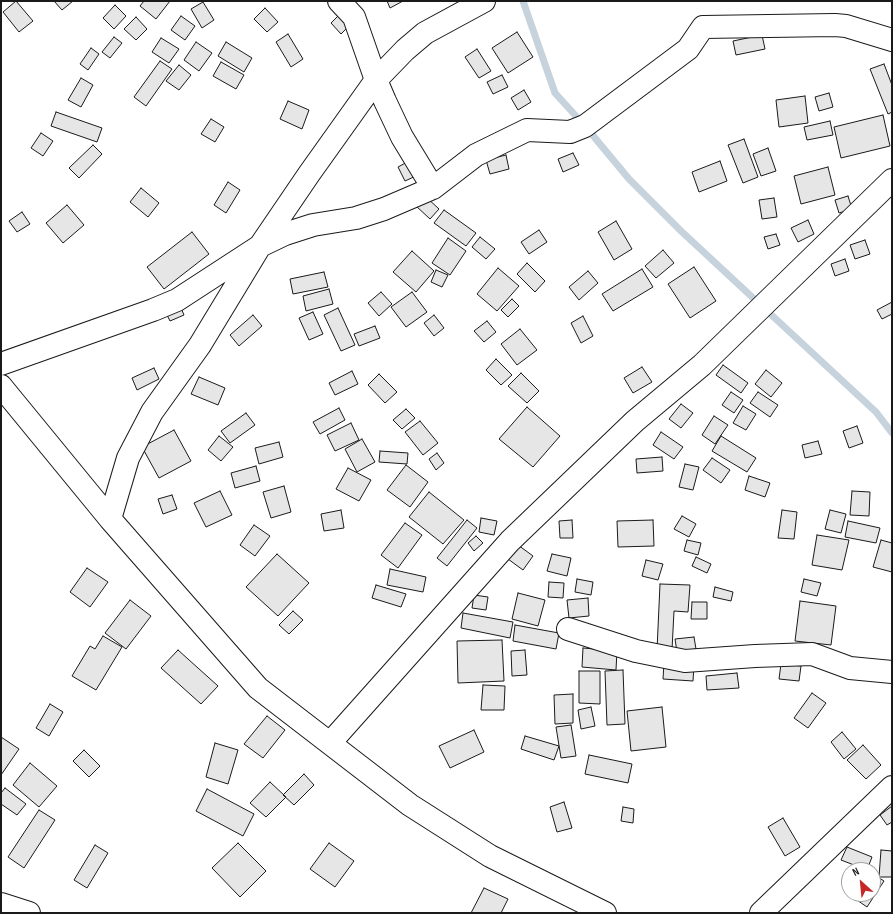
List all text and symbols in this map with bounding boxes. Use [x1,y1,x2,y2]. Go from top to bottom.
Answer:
north arrow [841,862,881,902]
text: N [850,865,861,879]

